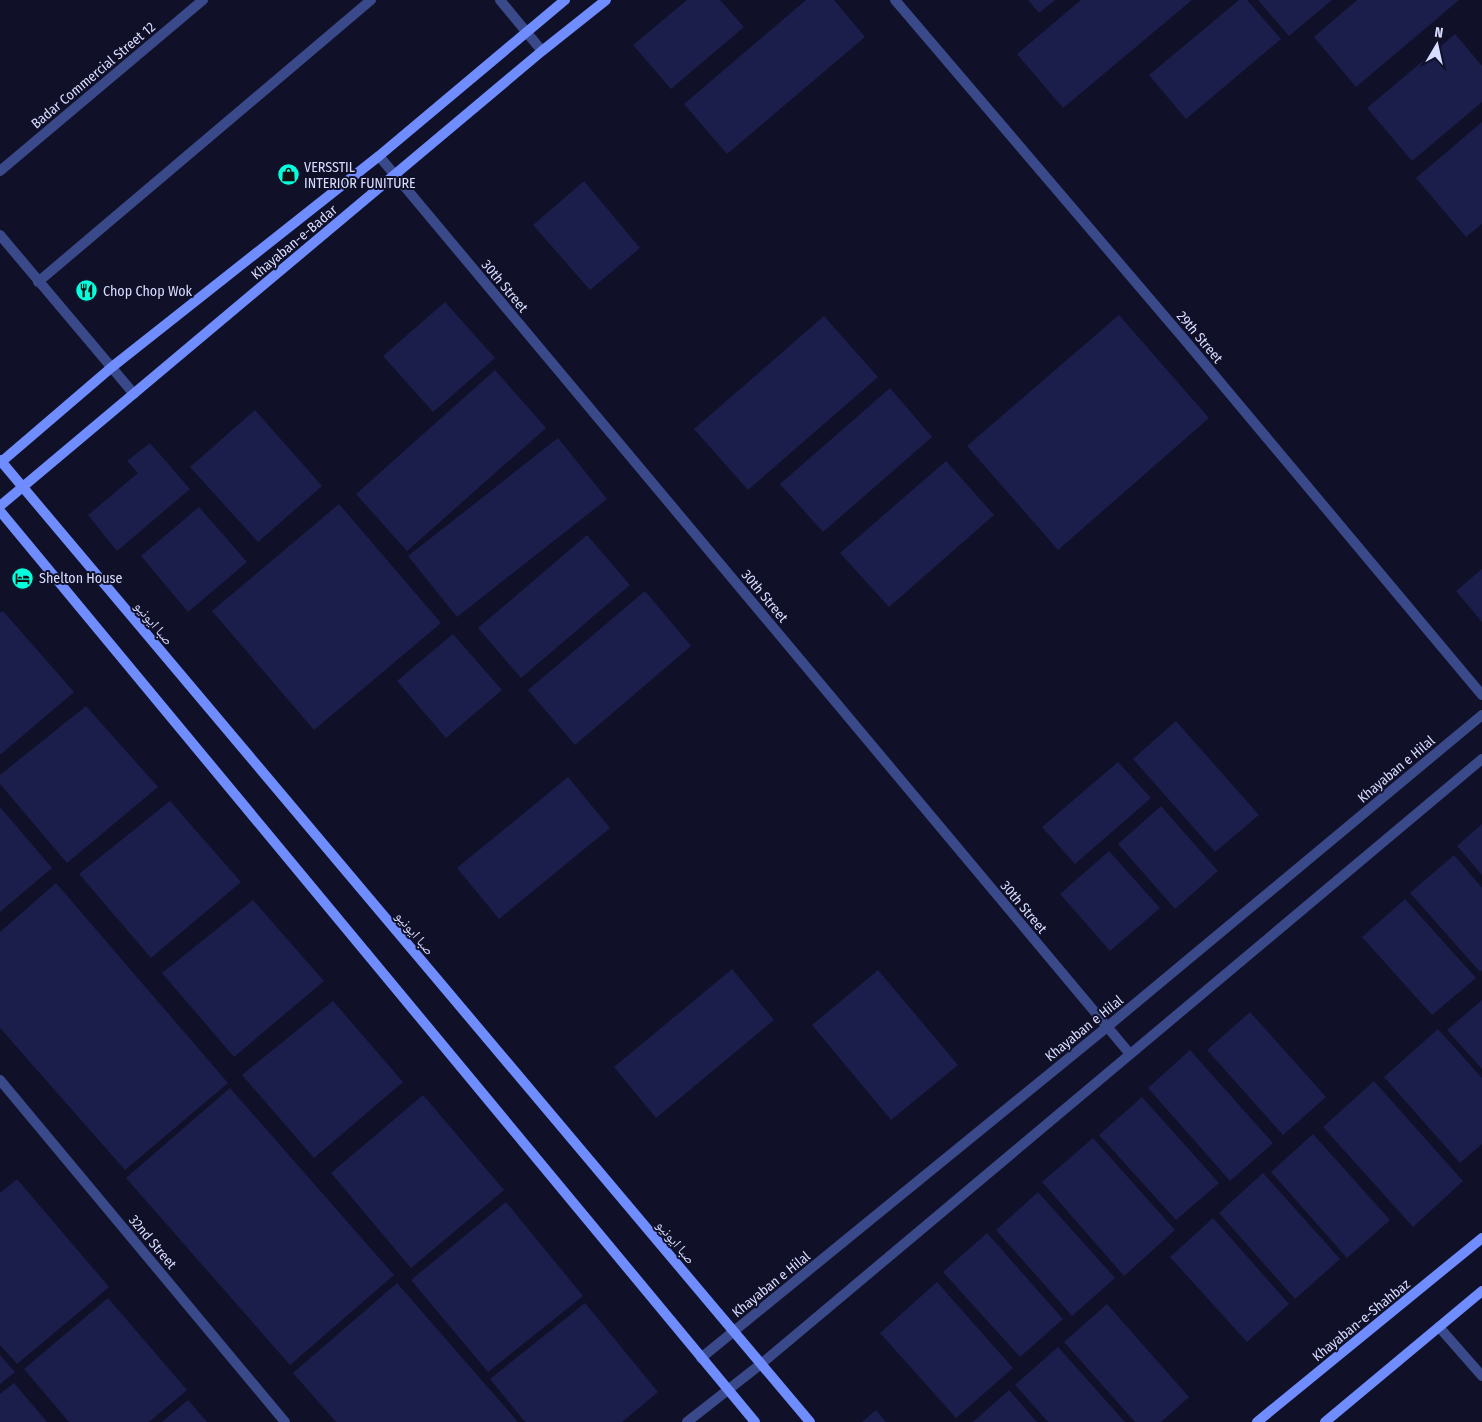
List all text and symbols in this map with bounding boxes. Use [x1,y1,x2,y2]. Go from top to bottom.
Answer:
street label: Badar Commercial Street 12 [28,18,159,132]
north arrow [1412,20,1462,70]
text: N [1433,24,1444,42]
place label: VERSSTIL INTERIOR FUNITURE [304,159,416,192]
shop icon: VERSSTIL INTERIOR FUNITURE [276,163,300,187]
street label: Khayaban-e-Badar [248,201,341,283]
street label: 30th Street [478,257,532,316]
restaurant icon: Chop Chop Wok [75,279,99,303]
place label: Chop Chop Wok [103,283,193,300]
street label: 29th Street [1173,308,1226,367]
hotel icon: Shelton House [11,566,35,590]
street label: 30th Street [738,567,792,626]
place label: Shelton House [39,570,122,587]
street label: صبا ایونیو [130,598,177,649]
street label: Khayaban e Hilal [1354,732,1439,807]
street label: 30th Street [997,878,1051,937]
street label: صبا ایونیو [391,908,438,959]
street label: Khayaban e Hilal [1042,992,1127,1065]
street label: 32nd Street [125,1212,180,1273]
street label: صبا ایونیو [652,1217,699,1268]
street label: Khayaban e Hilal [729,1248,814,1321]
street label: Khayaban-e-Shahbaz [1309,1275,1414,1365]

